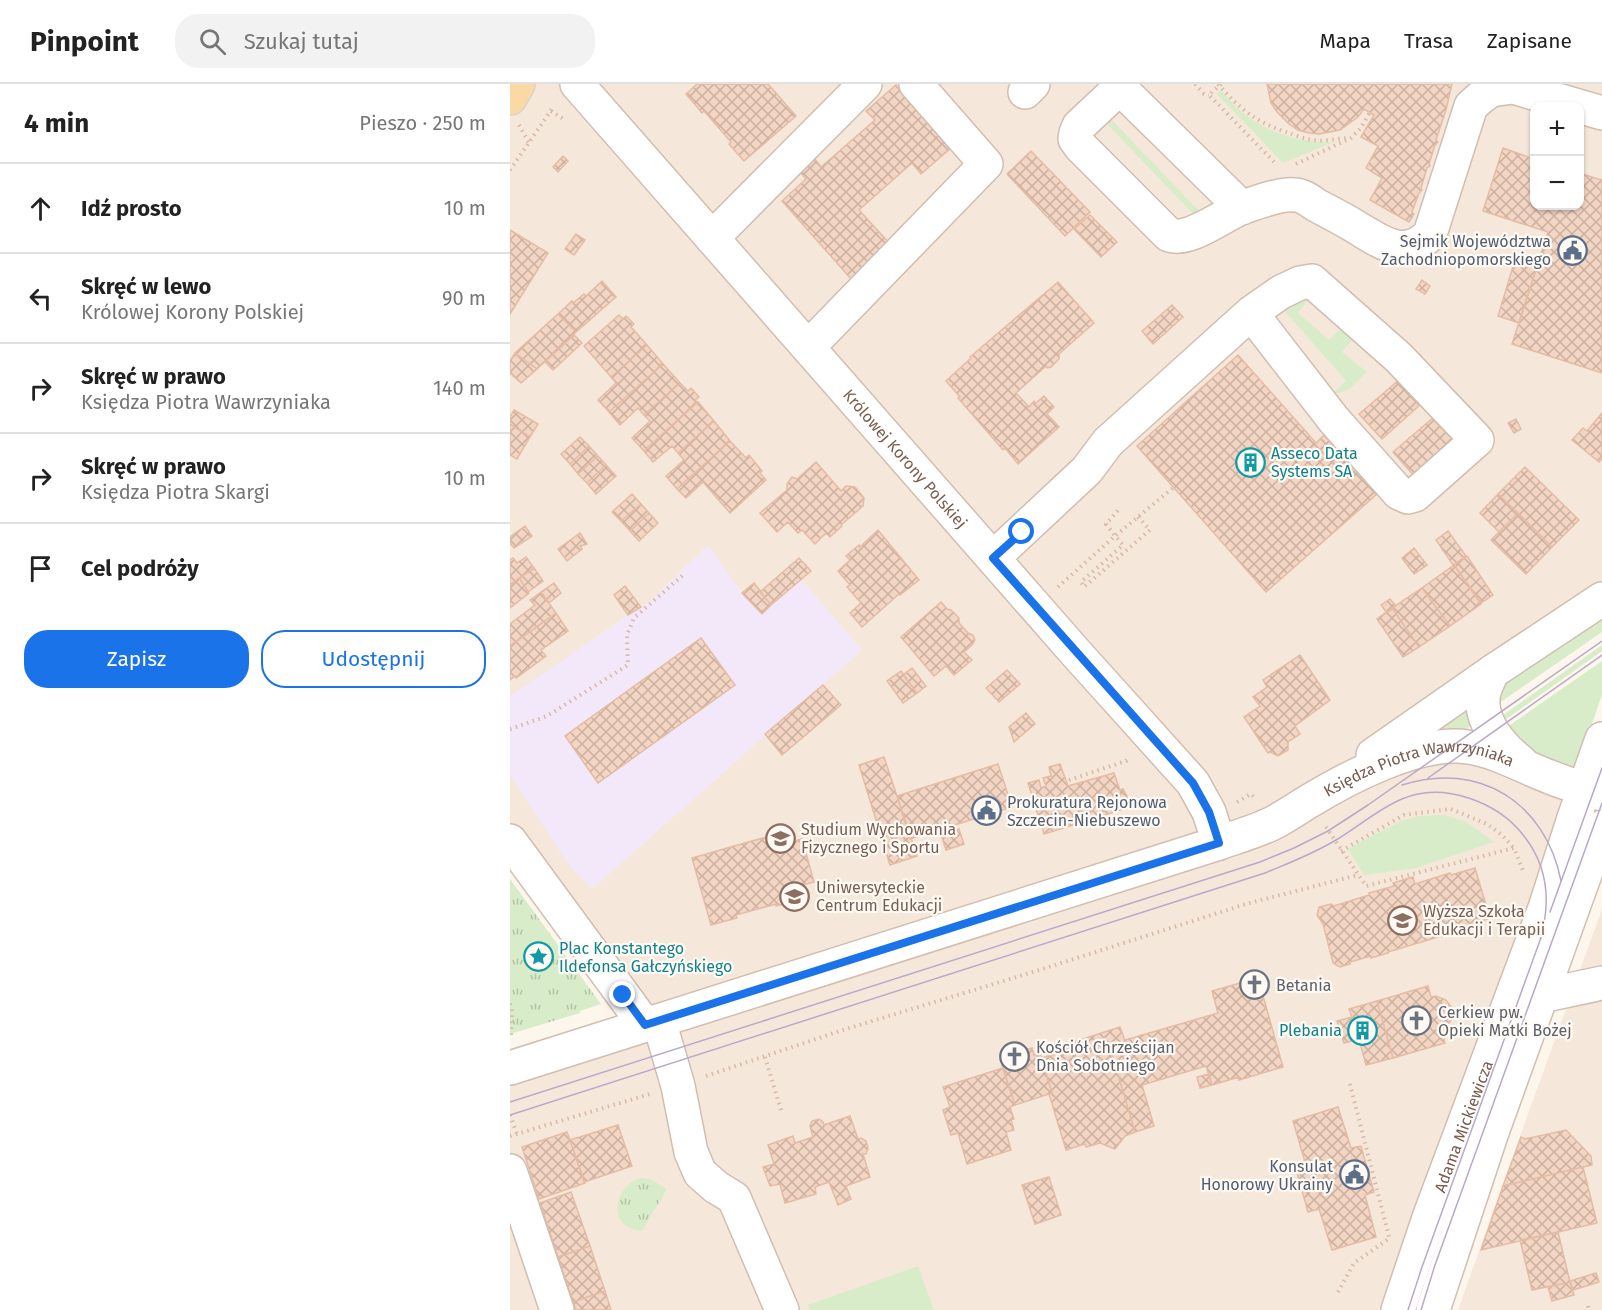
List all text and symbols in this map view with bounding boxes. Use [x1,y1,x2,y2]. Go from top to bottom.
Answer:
search box [175,14,595,68]
text: Pinpoint [30,25,139,58]
icon: search [196,25,229,58]
text: Szukaj tutaj [244,28,359,55]
text: Mapa [1319,28,1371,54]
text: Trasa [1404,28,1454,54]
text: Zapisane [1487,28,1572,54]
map controls [1530,102,1584,210]
button: + [1530,102,1584,156]
text: 4 min [24,108,89,139]
text: Pieszo · 250 m [359,111,486,135]
button: − [1530,156,1584,210]
icon: ahead [24,192,57,225]
text: Idź prosto [81,195,182,222]
text: 10 m [444,196,486,220]
place label: Sejmik Województwa Zachodniopomorskiego [1381,232,1551,269]
public building icon: Sejmik Województwa Zachodniopomorskiego [1556,234,1588,266]
text: Skręć w lewo [81,273,211,300]
icon: left [24,282,57,315]
text: 90 m [442,286,486,310]
text: Królowej Korony Polskiej [81,300,304,324]
text: Skręć w prawo [81,363,226,390]
icon: right [24,372,57,405]
text: 140 m [433,376,486,400]
street label: Królowej Korony Polskiej [839,385,971,532]
text: Księdza Piotra Wawrzyniaka [81,390,331,414]
place label: Asseco Data Systems SA [1271,444,1358,481]
building icon: Asseco Data Systems SA [1234,446,1266,478]
text: Skręć w prawo [81,453,226,480]
icon: right [24,462,57,495]
text: 10 m [444,466,486,490]
text: Księdza Piotra Skargi [81,480,270,504]
route start [1008,518,1034,544]
icon: arrive [24,552,57,585]
text: Cel podróży [81,555,199,582]
button: Zapisz [24,630,249,688]
button: Udostępnij [261,630,486,688]
street label: Księdza Piotra Wawrzyniaka [1320,736,1517,800]
place label: Prokuratura Rejonowa Szczecin-Niebuszewo [1007,793,1167,830]
public building icon: Prokuratura Rejonowa Szczecin-Niebuszewo [970,795,1002,827]
place label: Studium Wychowania Fizycznego i Sportu [801,820,956,857]
school or university icon: Studium Wychowania Fizycznego i Sportu [764,822,796,854]
place label: Uniwersyteckie Centrum Edukacji [816,878,942,915]
school or university icon: Uniwersyteckie Centrum Edukacji [779,880,811,912]
place label: Wyższa Szkoła Edukacji i Terapii [1423,902,1545,939]
school or university icon: Wyższa Szkoła Edukacji i Terapii [1386,904,1418,936]
place label: Plac Konstantego Ildefonsa Gałczyńskiego [559,939,732,976]
place icon: Plac Konstantego Ildefonsa Gałczyńskiego [522,941,554,973]
church icon: Betania [1239,969,1271,1001]
place label: Betania [1276,976,1331,995]
route end [609,981,635,1007]
place label: Cerkiew pw. Opieki Matki Bożej [1438,1003,1572,1040]
church icon: Cerkiew pw. Opieki Matki Bożej [1401,1005,1433,1037]
building icon: Plebania [1347,1014,1379,1046]
place label: Plebania [1279,1021,1342,1040]
place label: Kościół Chrześcijan Dnia Sobotniego [1036,1038,1175,1075]
church icon: Kościół Chrześcijan Dnia Sobotniego [999,1040,1031,1072]
street label: Adama Mickiewicza [1430,1058,1497,1195]
place label: Konsulat Honorowy Ukrainy [1201,1157,1333,1194]
public building icon: Konsulat Honorowy Ukrainy [1338,1159,1370,1191]

